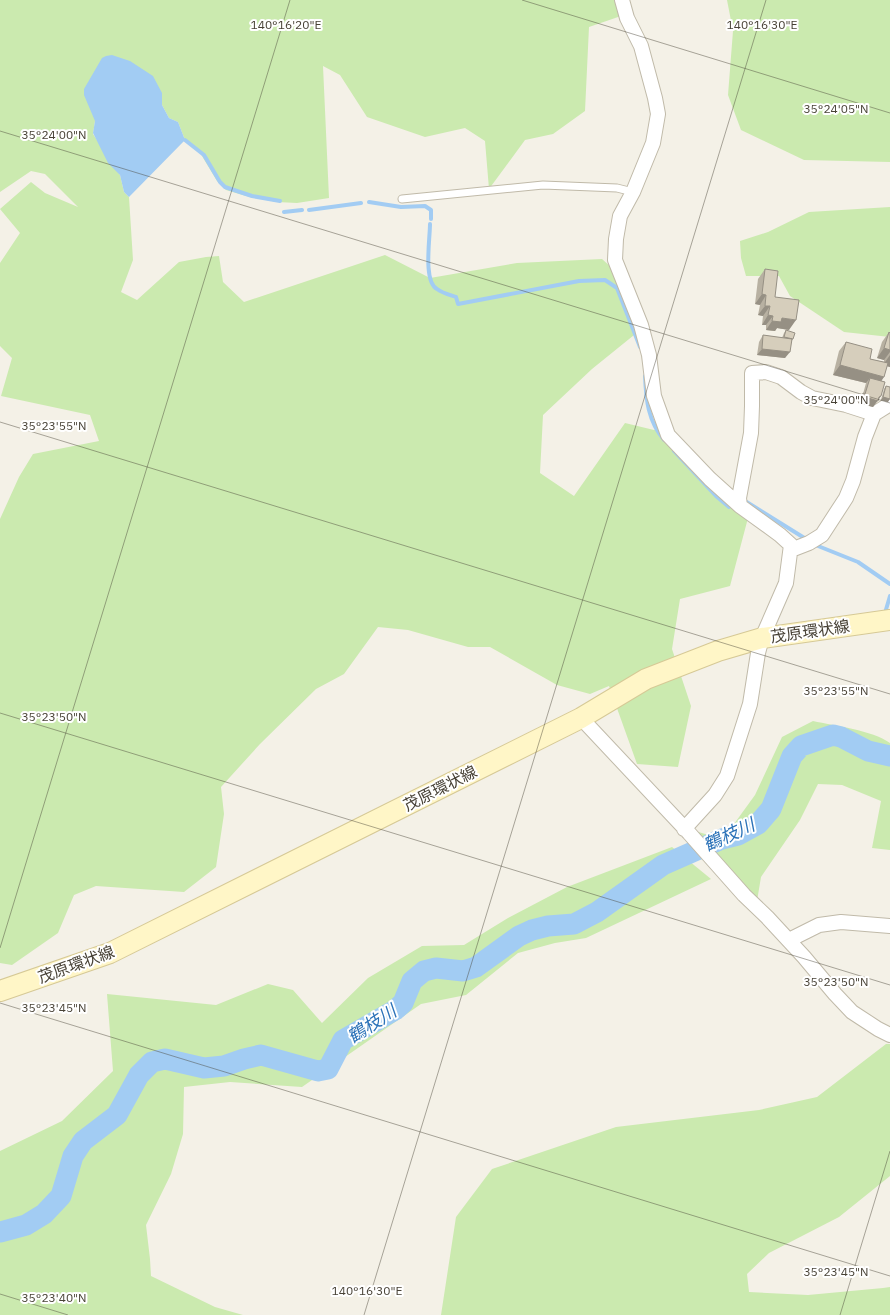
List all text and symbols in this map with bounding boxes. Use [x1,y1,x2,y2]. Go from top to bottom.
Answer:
text: 140°16'20"E [251,17,321,32]
text: 140°16'30"E [727,17,797,32]
text: 35°24'05"N [803,101,869,116]
text: 35°24'00"N [21,127,87,142]
text: 35°24'00"N [803,392,869,407]
text: 35°23'55"N [21,418,87,433]
street label: 茂原環状線 [769,616,851,646]
text: 35°23'55"N [803,683,869,698]
text: 35°23'50"N [21,709,87,724]
street label: 茂原環状線 [400,761,480,815]
water label: 鶴枝川 [699,812,760,856]
street label: 茂原環状線 [35,941,117,987]
text: 35°23'50"N [803,974,869,989]
water label: 鶴枝川 [343,998,402,1048]
text: 35°23'45"N [21,1000,87,1015]
text: 35°23'45"N [803,1264,869,1279]
text: 140°16'30"E [332,1283,402,1298]
text: 35°23'40"N [21,1290,87,1305]

